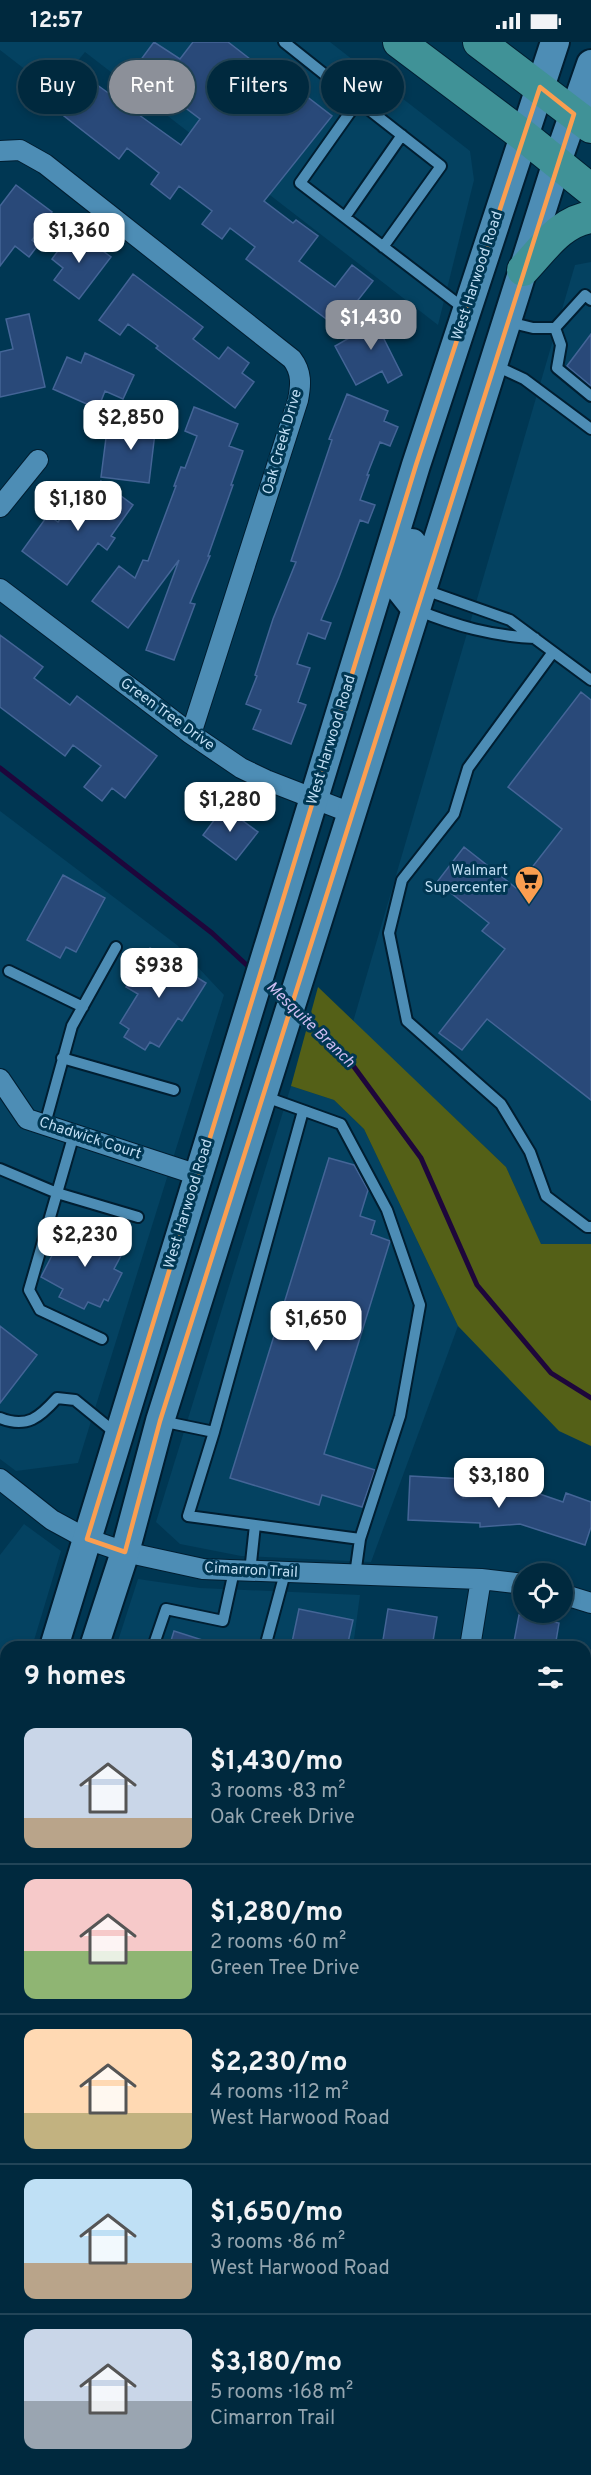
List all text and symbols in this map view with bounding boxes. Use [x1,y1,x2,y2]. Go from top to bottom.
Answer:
text: 12:57 [30,8,83,35]
chip: Buy [18,60,97,114]
chip: Rent [109,60,195,114]
chip: Filters [207,60,309,114]
chip: New [321,60,404,114]
street label: West Harwood Road [448,209,508,343]
pin: $1,360 [30,213,128,264]
text: $1,360 [48,219,110,245]
pin: $1,430 [322,300,420,351]
text: $1,430 [340,306,402,332]
street label: Oak Creek Drive [259,387,307,497]
pin: $2,850 [82,400,180,451]
text: $2,850 [97,406,165,432]
pin: $1,180 [29,481,127,532]
text: $1,180 [49,487,107,513]
street label: West Harwood Road [303,673,361,807]
street label: Green Tree Drive [116,674,218,756]
pin: $1,280 [181,782,279,833]
text: $1,280 [199,788,261,814]
place label: Walmart Supercenter [424,862,508,898]
supermarket icon: Walmart Supercenter [513,864,545,906]
pin: $938 [123,948,195,999]
text: $938 [135,954,183,980]
water label: Mesquite Branch [262,978,359,1072]
street label: Chadwick Court [36,1113,144,1165]
street label: West Harwood Road [160,1137,218,1271]
pin: $2,230 [36,1217,134,1268]
text: $2,230 [52,1223,118,1249]
pin: $1,650 [267,1301,365,1352]
text: $1,650 [285,1307,347,1333]
pin: $3,180 [450,1458,548,1509]
text: $3,180 [468,1464,530,1490]
street label: Cimarron Trail [204,1559,298,1583]
map controls [513,1563,573,1623]
button: locate [513,1563,573,1623]
text: 9 homes [24,1661,126,1694]
icon: filters [534,1661,567,1694]
text: $1,430/mo [210,1746,343,1779]
icon: home [72,1752,144,1824]
text: 3 rooms · 83 m² [210,1779,345,1805]
text: Oak Creek Drive [210,1805,355,1831]
text: $1,280/mo [210,1897,343,1930]
icon: home [72,1903,144,1975]
text: 2 rooms · 60 m² [210,1930,346,1956]
text: Green Tree Drive [210,1956,359,1982]
text: $2,230/mo [210,2047,348,2080]
icon: home [72,2053,144,2125]
text: 4 rooms · 112 m² [210,2080,349,2106]
text: West Harwood Road [210,2106,390,2132]
text: $1,650/mo [210,2197,343,2230]
icon: home [72,2203,144,2275]
text: 3 rooms · 86 m² [210,2230,345,2256]
text: West Harwood Road [210,2256,390,2282]
text: $3,180/mo [210,2347,342,2380]
icon: home [72,2353,144,2425]
text: 5 rooms · 168 m² [210,2380,353,2406]
text: Cimarron Trail [210,2406,335,2432]

